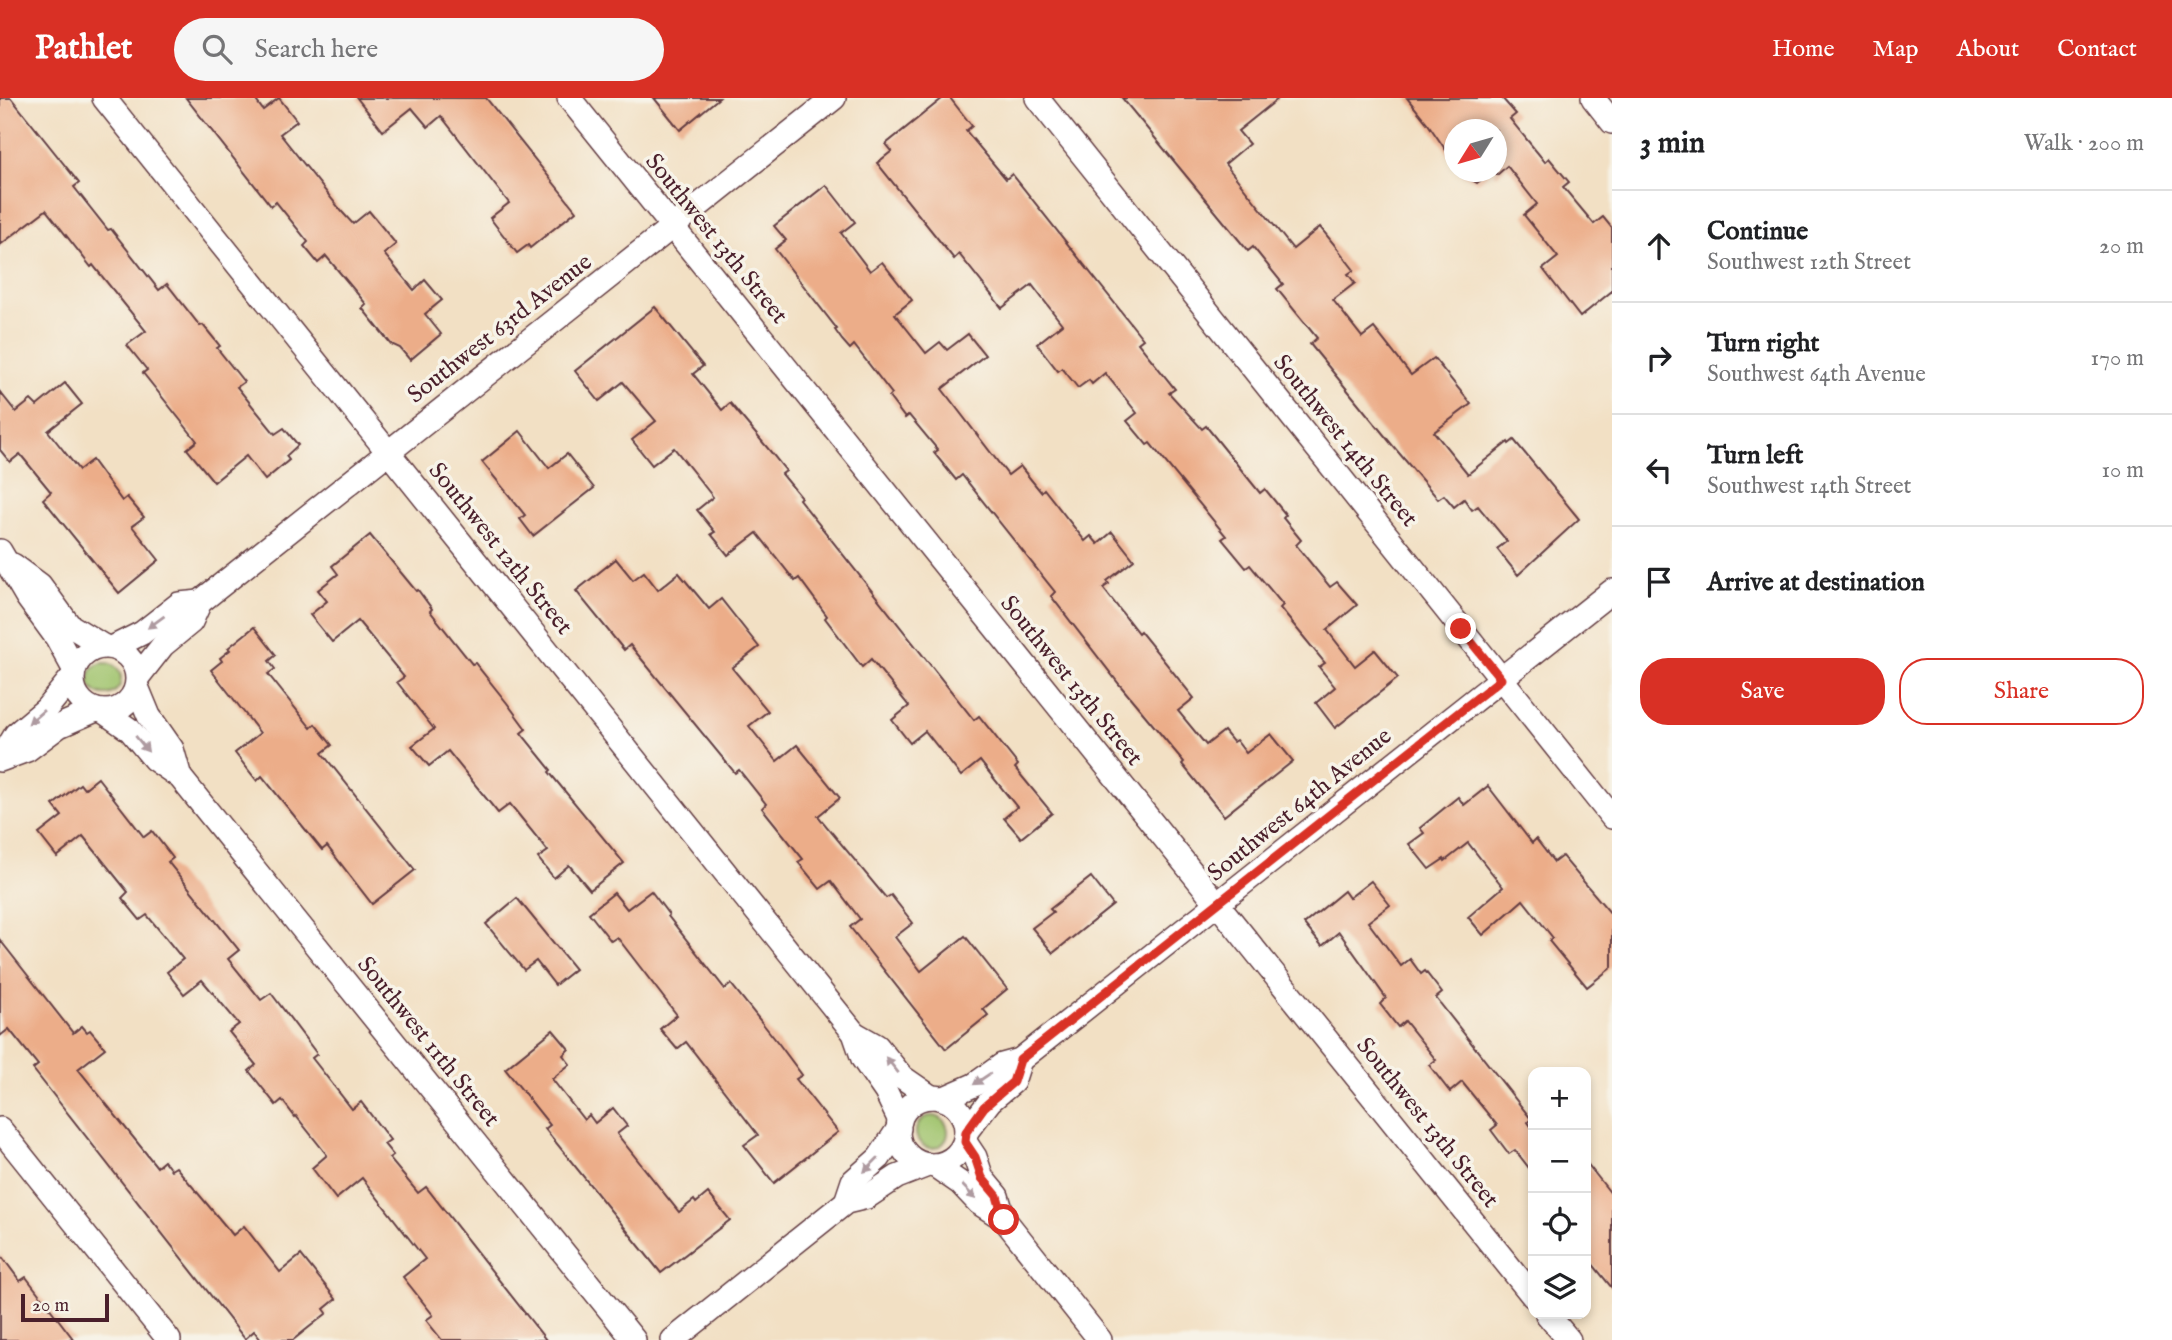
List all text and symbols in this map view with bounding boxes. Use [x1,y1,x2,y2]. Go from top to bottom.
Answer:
search box [174,18,664,81]
text: Pathlet [35,28,132,70]
icon: search [198,30,236,68]
text: Search here [254,33,378,66]
text: Home [1772,34,1835,65]
text: Map [1873,34,1919,65]
text: About [1957,34,2019,65]
text: Contact [2057,34,2137,65]
north arrow [1444,119,1507,182]
text: 3 min [1640,125,1705,163]
text: Walk · 200 m [2024,129,2144,158]
street label: Southwest 13th Street [638,147,794,331]
text: Continue [1707,215,1808,248]
icon: ahead [1640,227,1678,265]
text: 20 m [2099,232,2144,261]
street label: Southwest 63rd Avenue [401,247,599,411]
text: Southwest 12th Street [1707,248,1911,277]
text: Turn right [1707,327,1820,360]
icon: right [1640,339,1678,377]
text: 170 m [2091,344,2144,373]
street label: Southwest 14th Street [1266,348,1424,534]
text: Southwest 64th Avenue [1707,360,1926,389]
text: Turn left [1707,439,1804,472]
icon: left [1640,451,1678,489]
text: 10 m [2101,456,2144,485]
street label: Southwest 12th Street [421,457,579,641]
text: Southwest 14th Street [1707,472,1912,501]
icon: arrive [1640,563,1678,601]
text: Arrive at destination [1707,566,1925,599]
street label: Southwest 13th Street [993,589,1149,773]
route end [1445,613,1476,644]
one-way arrow [147,615,166,629]
button: Save [1640,658,1885,725]
button: Share [1899,658,2144,725]
one-way arrow [28,709,45,724]
street label: Southwest 64th Avenue [1202,721,1398,889]
one-way arrow [134,735,149,753]
street label: Southwest 11th Street [350,950,506,1134]
street label: Southwest 13th Street [1349,1031,1505,1215]
one-way arrow [885,1057,900,1075]
map controls [1528,1067,1591,1319]
button: + [1528,1067,1591,1130]
one-way arrow [973,1072,991,1086]
button: − [1528,1130,1591,1193]
one-way arrow [863,1156,880,1172]
one-way arrow [961,1184,978,1201]
button: locate [1528,1193,1591,1256]
route start [988,1204,1019,1235]
button: layers [1528,1256,1591,1319]
scale bar [21,1291,108,1323]
text: 20 m [32,1294,69,1318]

